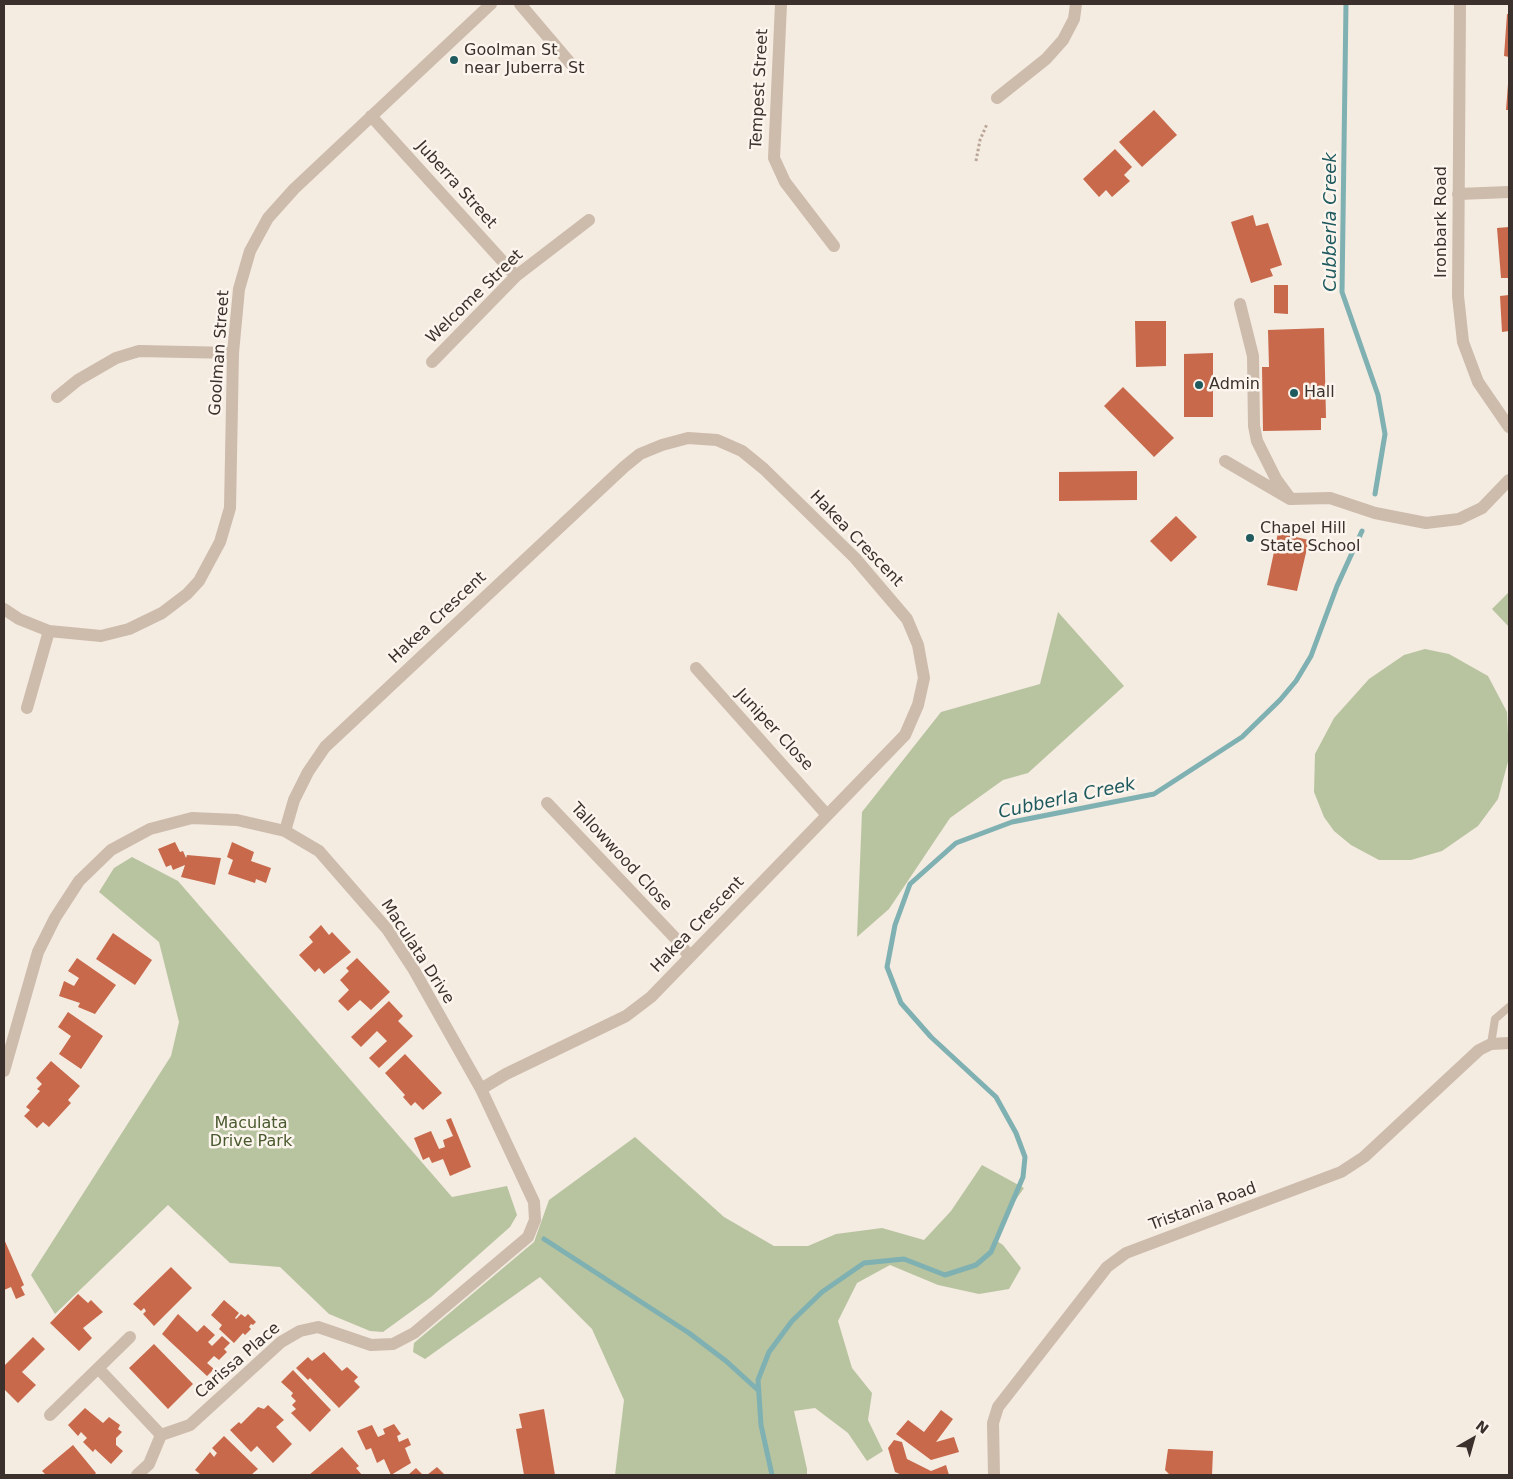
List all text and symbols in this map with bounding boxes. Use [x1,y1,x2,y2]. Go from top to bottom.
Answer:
street label: Tempest Street [747,28,773,150]
place label: Goolman St near Juberra St [464,41,585,79]
marker: Goolman St near Juberra St [448,54,460,66]
street label: Juberra Street [412,137,500,233]
water label: Cubberla Creek [1320,152,1342,292]
street label: Ironbark Road [1432,166,1452,278]
street label: Welcome Street [423,246,527,348]
street label: Goolman Street [206,290,234,416]
place label: Admin [1209,375,1260,395]
marker: Admin [1193,379,1205,391]
place label: Hall [1304,383,1335,403]
marker: Hall [1288,387,1300,399]
street label: Hakea Crescent [805,487,907,591]
place label: Chapel Hill State School [1260,519,1361,557]
marker: Chapel Hill State School [1244,532,1256,544]
street label: Hakea Crescent [385,568,491,668]
street label: Juniper Close [731,685,817,775]
water label: Cubberla Creek [996,774,1138,824]
street label: Tallowwood Close [566,799,676,915]
street label: Hakea Crescent [647,873,749,977]
street label: Maculata Drive [376,896,458,1008]
park label: Maculata Drive Park [210,1114,292,1152]
street label: Tristania Road [1147,1179,1259,1235]
street label: Carissa Place [192,1319,284,1403]
north arrow [1448,1414,1498,1464]
text: N [1473,1417,1492,1437]

